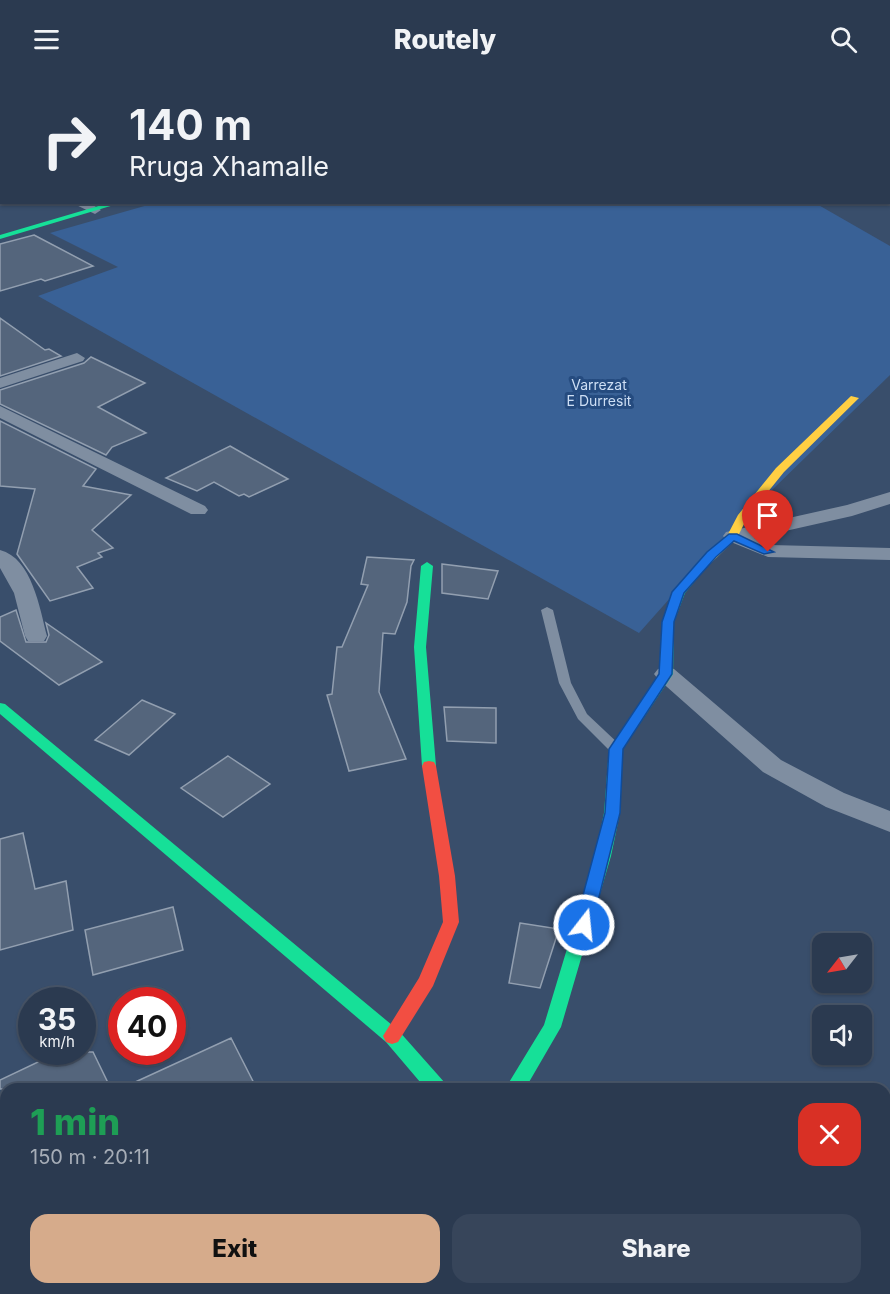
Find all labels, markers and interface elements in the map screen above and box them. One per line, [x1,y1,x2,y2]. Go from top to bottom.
icon: menu [30,23,63,56]
text: Routely [394,23,496,56]
icon: search [827,23,860,56]
text: 140 m [129,99,252,150]
icon: right [30,102,108,180]
text: Rruga Xhamalle [129,150,329,183]
park label: Varrezat E Durresit [567,376,632,409]
pin [742,490,793,552]
icon: arrive [751,499,784,532]
position arrow [552,893,616,957]
north arrow [812,933,872,993]
map controls [812,933,872,1065]
speed limit sign: 40 [108,987,186,1065]
text: 35 [38,1001,76,1037]
button: sound [812,1005,872,1065]
text: km/h [39,1032,75,1051]
text: 1 min [30,1100,120,1144]
button: close [798,1103,861,1166]
text: 150 m · 20:11 [30,1145,150,1169]
button: Exit [30,1214,440,1283]
button: Share [452,1214,861,1283]

